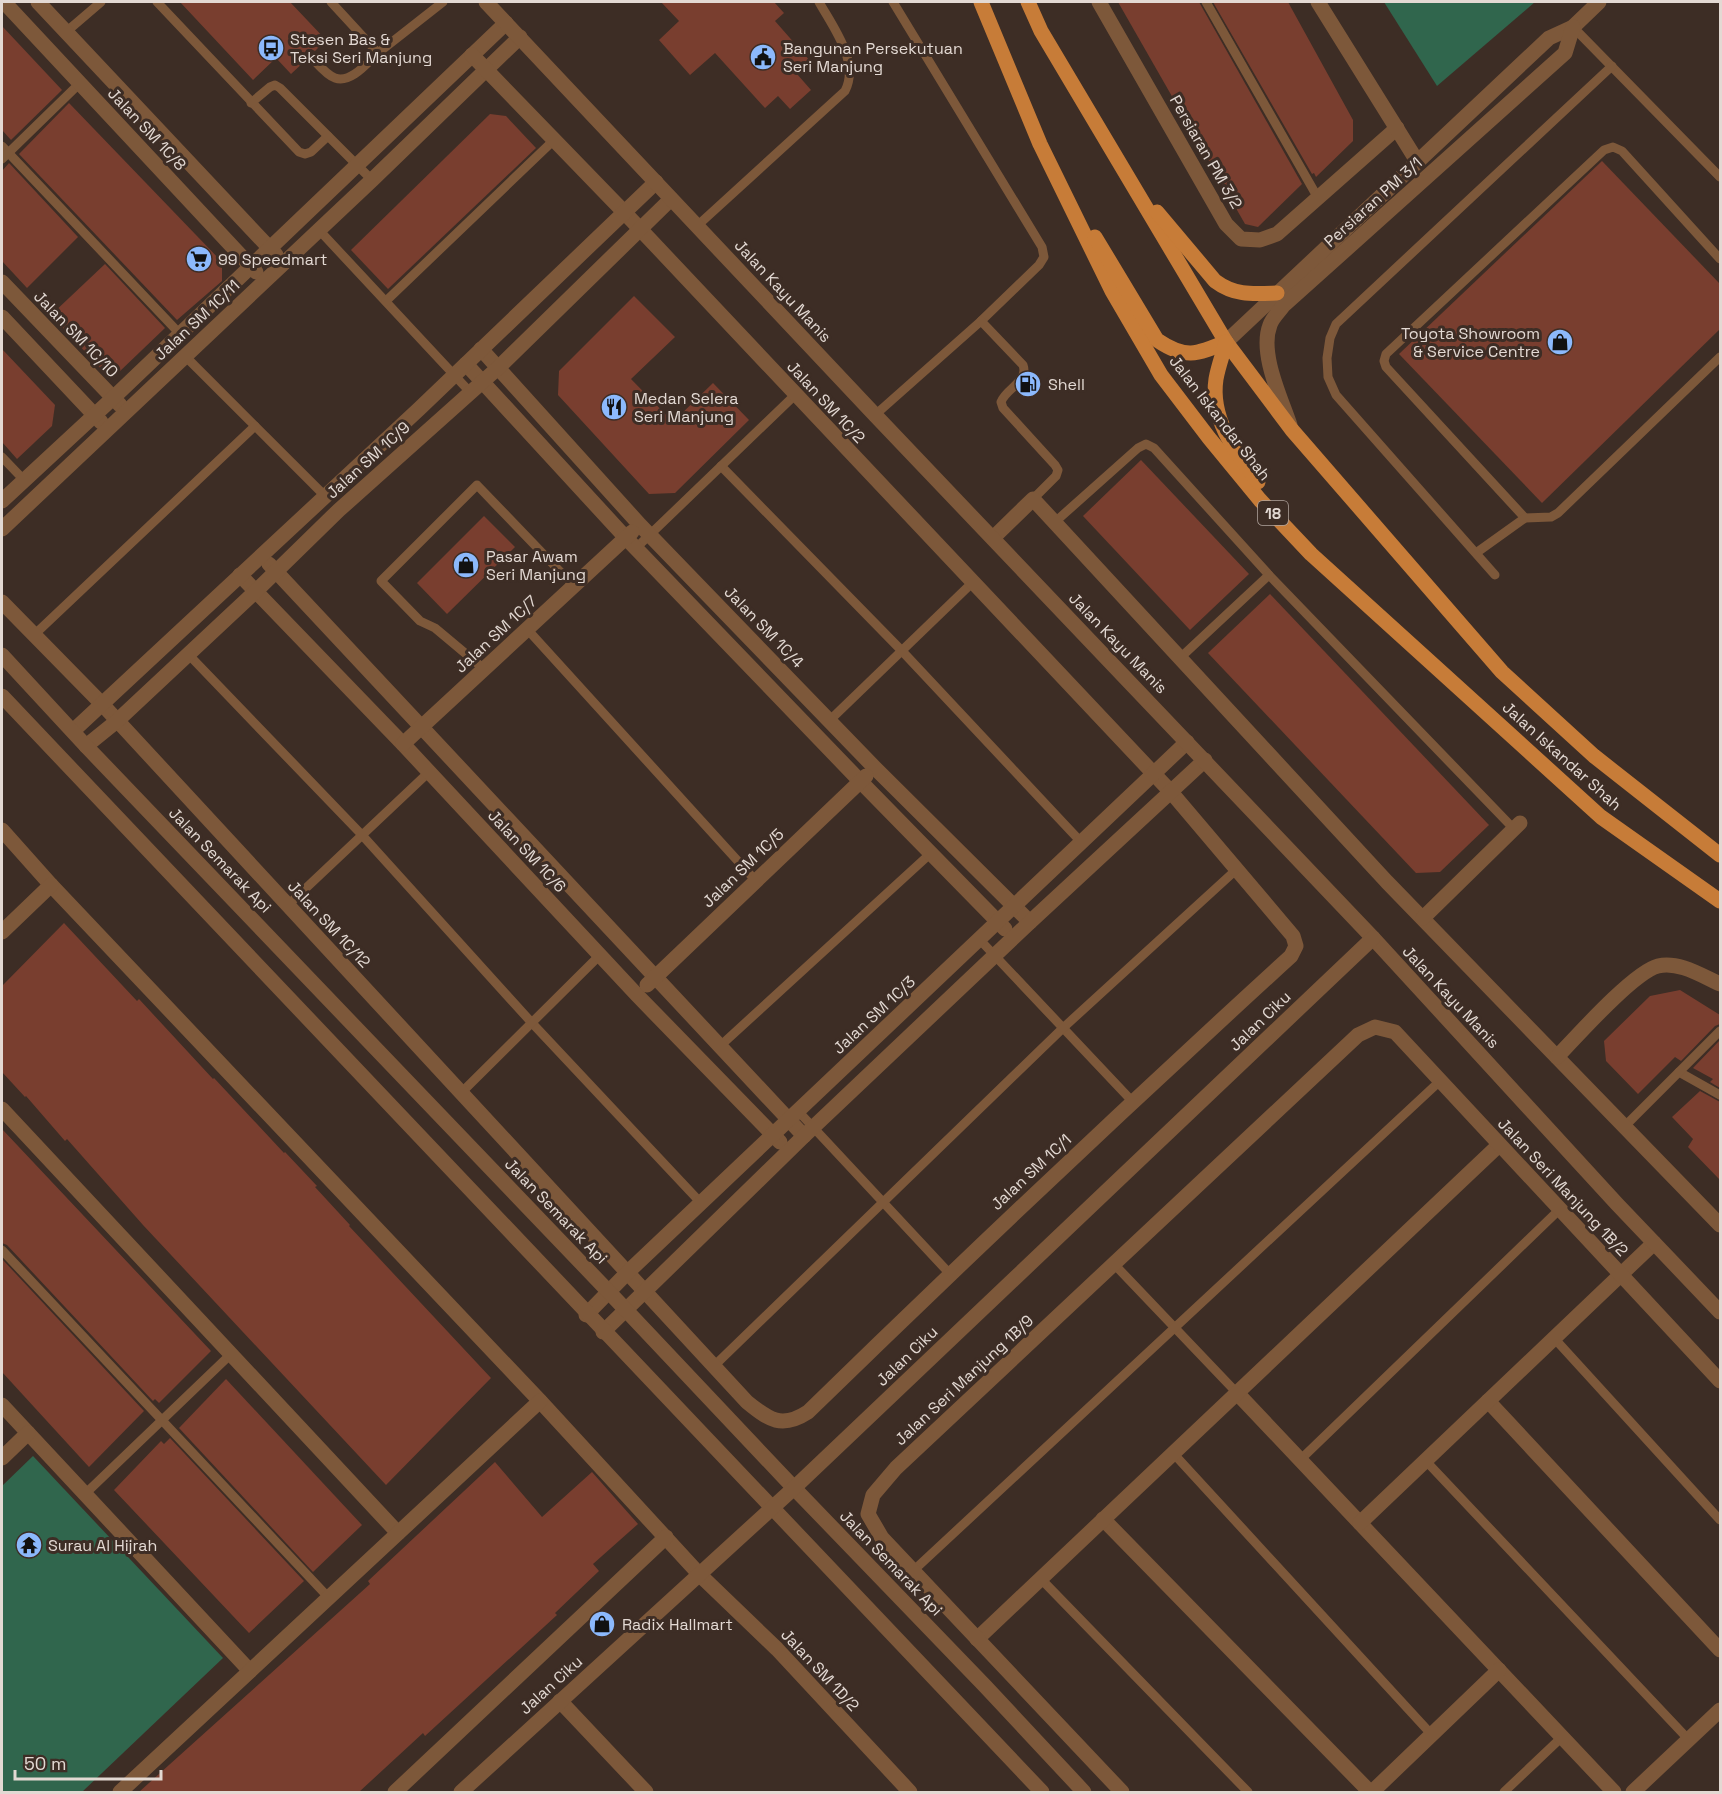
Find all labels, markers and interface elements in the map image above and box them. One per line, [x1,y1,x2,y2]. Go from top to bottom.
place label: Stesen Bas & Teksi Seri Manjung [290,29,432,68]
bus stop icon: Stesen Bas & Teksi Seri Manjung [256,33,286,63]
place label: Bangunan Persekutuan Seri Manjung [783,38,963,77]
public building icon: Bangunan Persekutuan Seri Manjung [748,42,778,72]
street label: Jalan SM 1C/8 [103,83,191,175]
street label: Persiaran PM 3/2 [1165,91,1247,213]
street label: Persiaran PM 3/1 [1320,152,1426,252]
street label: Jalan Kayu Manis [730,235,836,347]
supermarket icon: 99 Speedmart [184,244,214,274]
place label: 99 Speedmart [218,249,327,270]
street label: Jalan SM 1C/11 [150,275,244,365]
street label: Jalan SM 1C/10 [29,286,123,382]
place label: Toyota Showroom & Service Centre [1401,323,1540,362]
shop icon: Toyota Showroom & Service Centre [1545,327,1575,357]
street label: Jalan Iskandar Shah [1165,351,1275,485]
street label: Jalan SM 1C/2 [782,356,870,448]
fuel station icon: Shell [1013,369,1043,399]
place label: Shell [1048,374,1085,395]
place label: Medan Selera Seri Manjung [634,388,738,427]
restaurant icon: Medan Selera Seri Manjung [599,392,629,422]
street label: Jalan SM 1C/9 [322,417,414,503]
road number: 18 [1258,501,1288,525]
place label: Pasar Awam Seri Manjung [486,546,586,585]
shop icon: Pasar Awam Seri Manjung [451,550,481,580]
street label: Jalan SM 1C/4 [720,582,808,672]
street label: Jalan Kayu Manis [1064,588,1172,698]
street label: Jalan SM 1C/7 [450,591,542,677]
street label: Jalan Iskandar Shah [1498,697,1626,815]
street label: Jalan Semarak Api [164,803,276,917]
street label: Jalan SM 1C/6 [483,805,571,897]
street label: Jalan SM 1C/5 [698,824,788,912]
street label: Jalan SM 1C/12 [283,876,375,972]
street label: Jalan Kayu Manis [1398,941,1504,1053]
street label: Jalan SM 1C/3 [828,971,920,1059]
street label: Jalan Ciku [1225,986,1295,1056]
street label: Jalan Seri Manjung 1B/2 [1493,1113,1633,1261]
street label: Jalan SM 1C/1 [986,1129,1076,1215]
street label: Jalan Semarak Api [500,1154,612,1268]
street label: Jalan Seri Manjung 1B/9 [890,1310,1038,1450]
street label: Jalan Ciku [872,1321,942,1391]
street label: Jalan Semarak Api [835,1506,947,1620]
temple icon: Surau Al Hijrah [14,1530,44,1560]
place label: Surau Al Hijrah [48,1535,157,1556]
shop icon: Radix Hallmart [587,1609,617,1639]
place label: Radix Hallmart [622,1614,733,1635]
street label: Jalan SM 1D/2 [776,1624,864,1716]
street label: Jalan Ciku [515,1651,587,1719]
scale bar [15,1743,160,1781]
text: 50 m [24,1752,66,1775]

